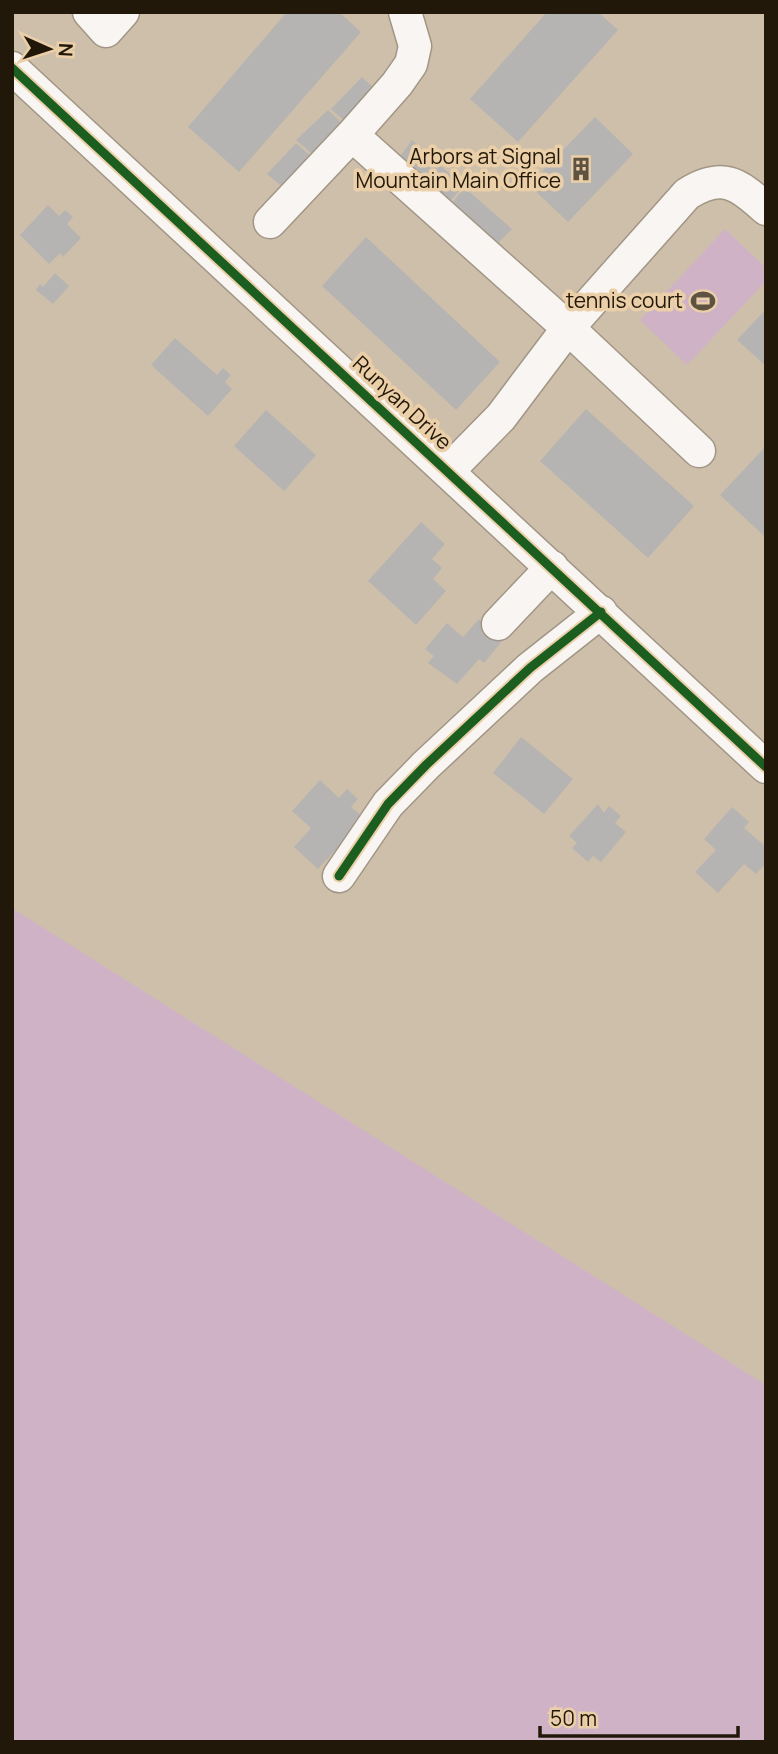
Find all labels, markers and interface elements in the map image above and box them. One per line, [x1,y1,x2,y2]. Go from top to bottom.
north arrow [14,14,84,84]
text: N [53,42,79,57]
place label: Arbors at Signal Mountain Main Office [356,142,561,194]
building icon: Arbors at Signal Mountain Main Office [567,155,595,183]
place label: tennis court [566,286,683,314]
sports icon: tennis court [689,287,717,315]
street label: Runyan Drive [347,349,458,455]
scale bar [540,1694,738,1738]
text: 50 m [550,1704,597,1732]

